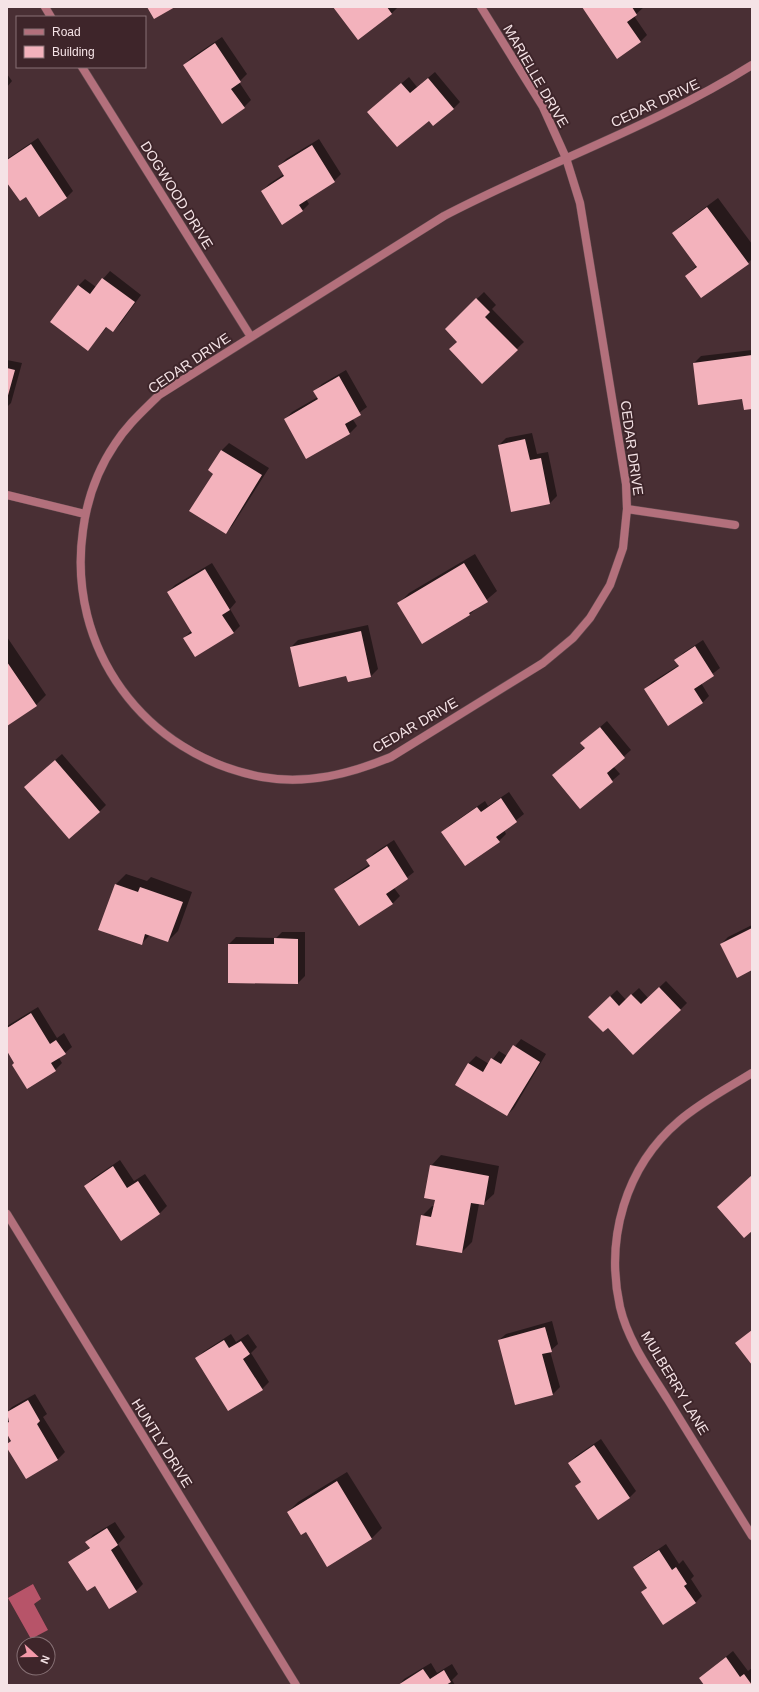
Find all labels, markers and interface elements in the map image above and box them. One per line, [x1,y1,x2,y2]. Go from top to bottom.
legend [16,16,146,68]
street label: MARIELLE DRIVE [500,22,572,130]
text: Road [52,25,81,39]
text: Building [52,45,95,59]
street label: CEDAR DRIVE [608,76,702,130]
street label: DOGWOOD DRIVE [137,138,217,252]
street label: CEDAR DRIVE [145,330,233,396]
street label: CEDAR DRIVE [617,400,647,496]
street label: CEDAR DRIVE [370,694,460,756]
street label: MULBERRY LANE [638,1328,712,1438]
street label: HUNTLY DRIVE [128,1396,196,1490]
north arrow [16,1636,56,1676]
text: N [38,1654,52,1665]

